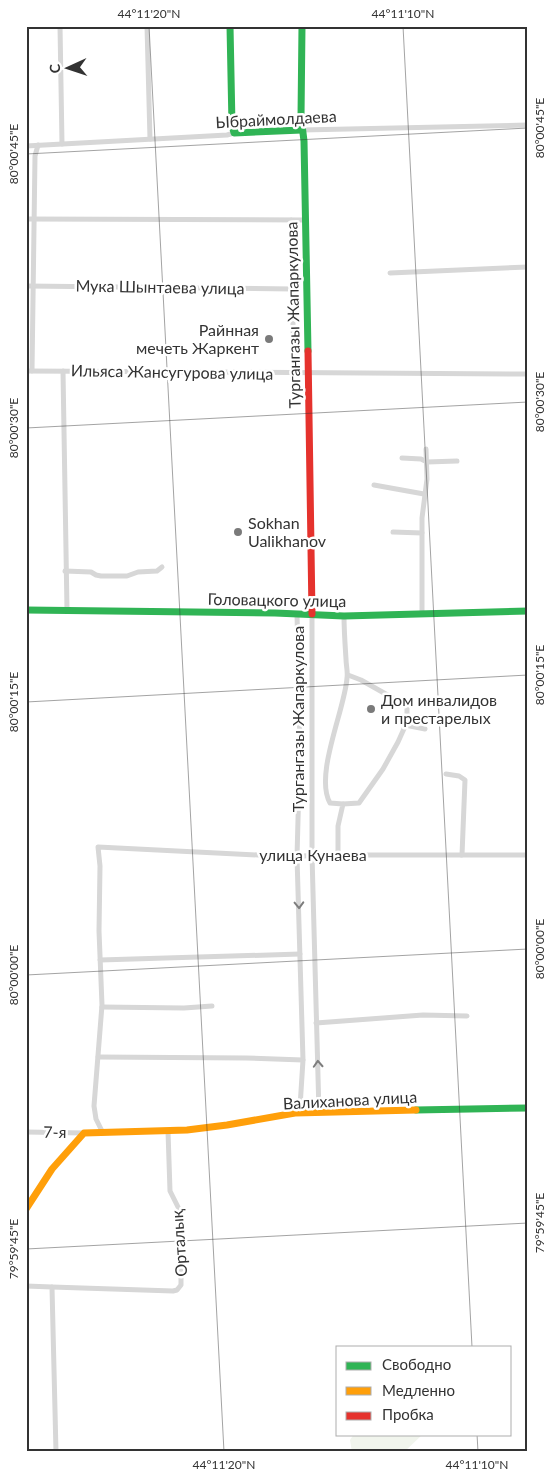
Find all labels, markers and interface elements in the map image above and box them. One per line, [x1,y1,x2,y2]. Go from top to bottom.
text: 44°11'20"N [118,6,180,21]
text: 44°11'10"N [372,6,434,21]
north arrow [42,42,92,92]
text: С [46,63,63,74]
text: 80°00'45"E [532,98,547,158]
street label: Ыбраймолдаева [215,106,337,131]
text: 80°00'45"E [6,124,21,184]
street label: Тургангазы Жапаркулова [281,222,304,408]
street label: Мука Шынтаева улица [75,276,245,297]
place label: Райнная мечеть Жаркент [136,320,259,357]
marker: Райнная мечеть Жаркент [263,333,275,345]
street label: Ильяса Жансугурова улица [71,360,273,383]
text: 80°00'30"E [532,372,547,432]
text: 80°00'30"E [6,398,21,458]
place label: Sokhan Ualikhanov [248,513,327,550]
marker: Sokhan Ualikhanov [232,526,244,538]
street label: Головацкого улица [207,589,347,610]
street label: Тургангазы Жапаркулова [288,626,307,812]
text: 80°00'15"E [532,645,547,705]
text: 80°00'15"E [6,672,21,732]
place label: Дом инвалидов и престарелых [381,690,497,727]
marker: Дом инвалидов и престарелых [365,703,377,715]
street label: улица Кунаева [259,845,367,864]
one-way arrow [293,901,304,909]
text: 80°00'00"E [532,919,547,979]
text: 80°00'00"E [6,945,21,1005]
one-way arrow [312,1060,323,1068]
street label: Валиханова улица [282,1086,418,1113]
street label: 7-я [43,1122,67,1141]
text: 79°59'45"E [532,1193,547,1253]
street label: Орталық [167,1209,190,1277]
text: 79°59'45"E [6,1219,21,1279]
legend [336,1346,512,1436]
text: Свободно [382,1355,451,1373]
text: Медленно [382,1381,455,1399]
text: Пробка [382,1405,434,1423]
text: 44°11'20"N [193,1457,255,1472]
text: 44°11'10"N [446,1457,508,1472]

